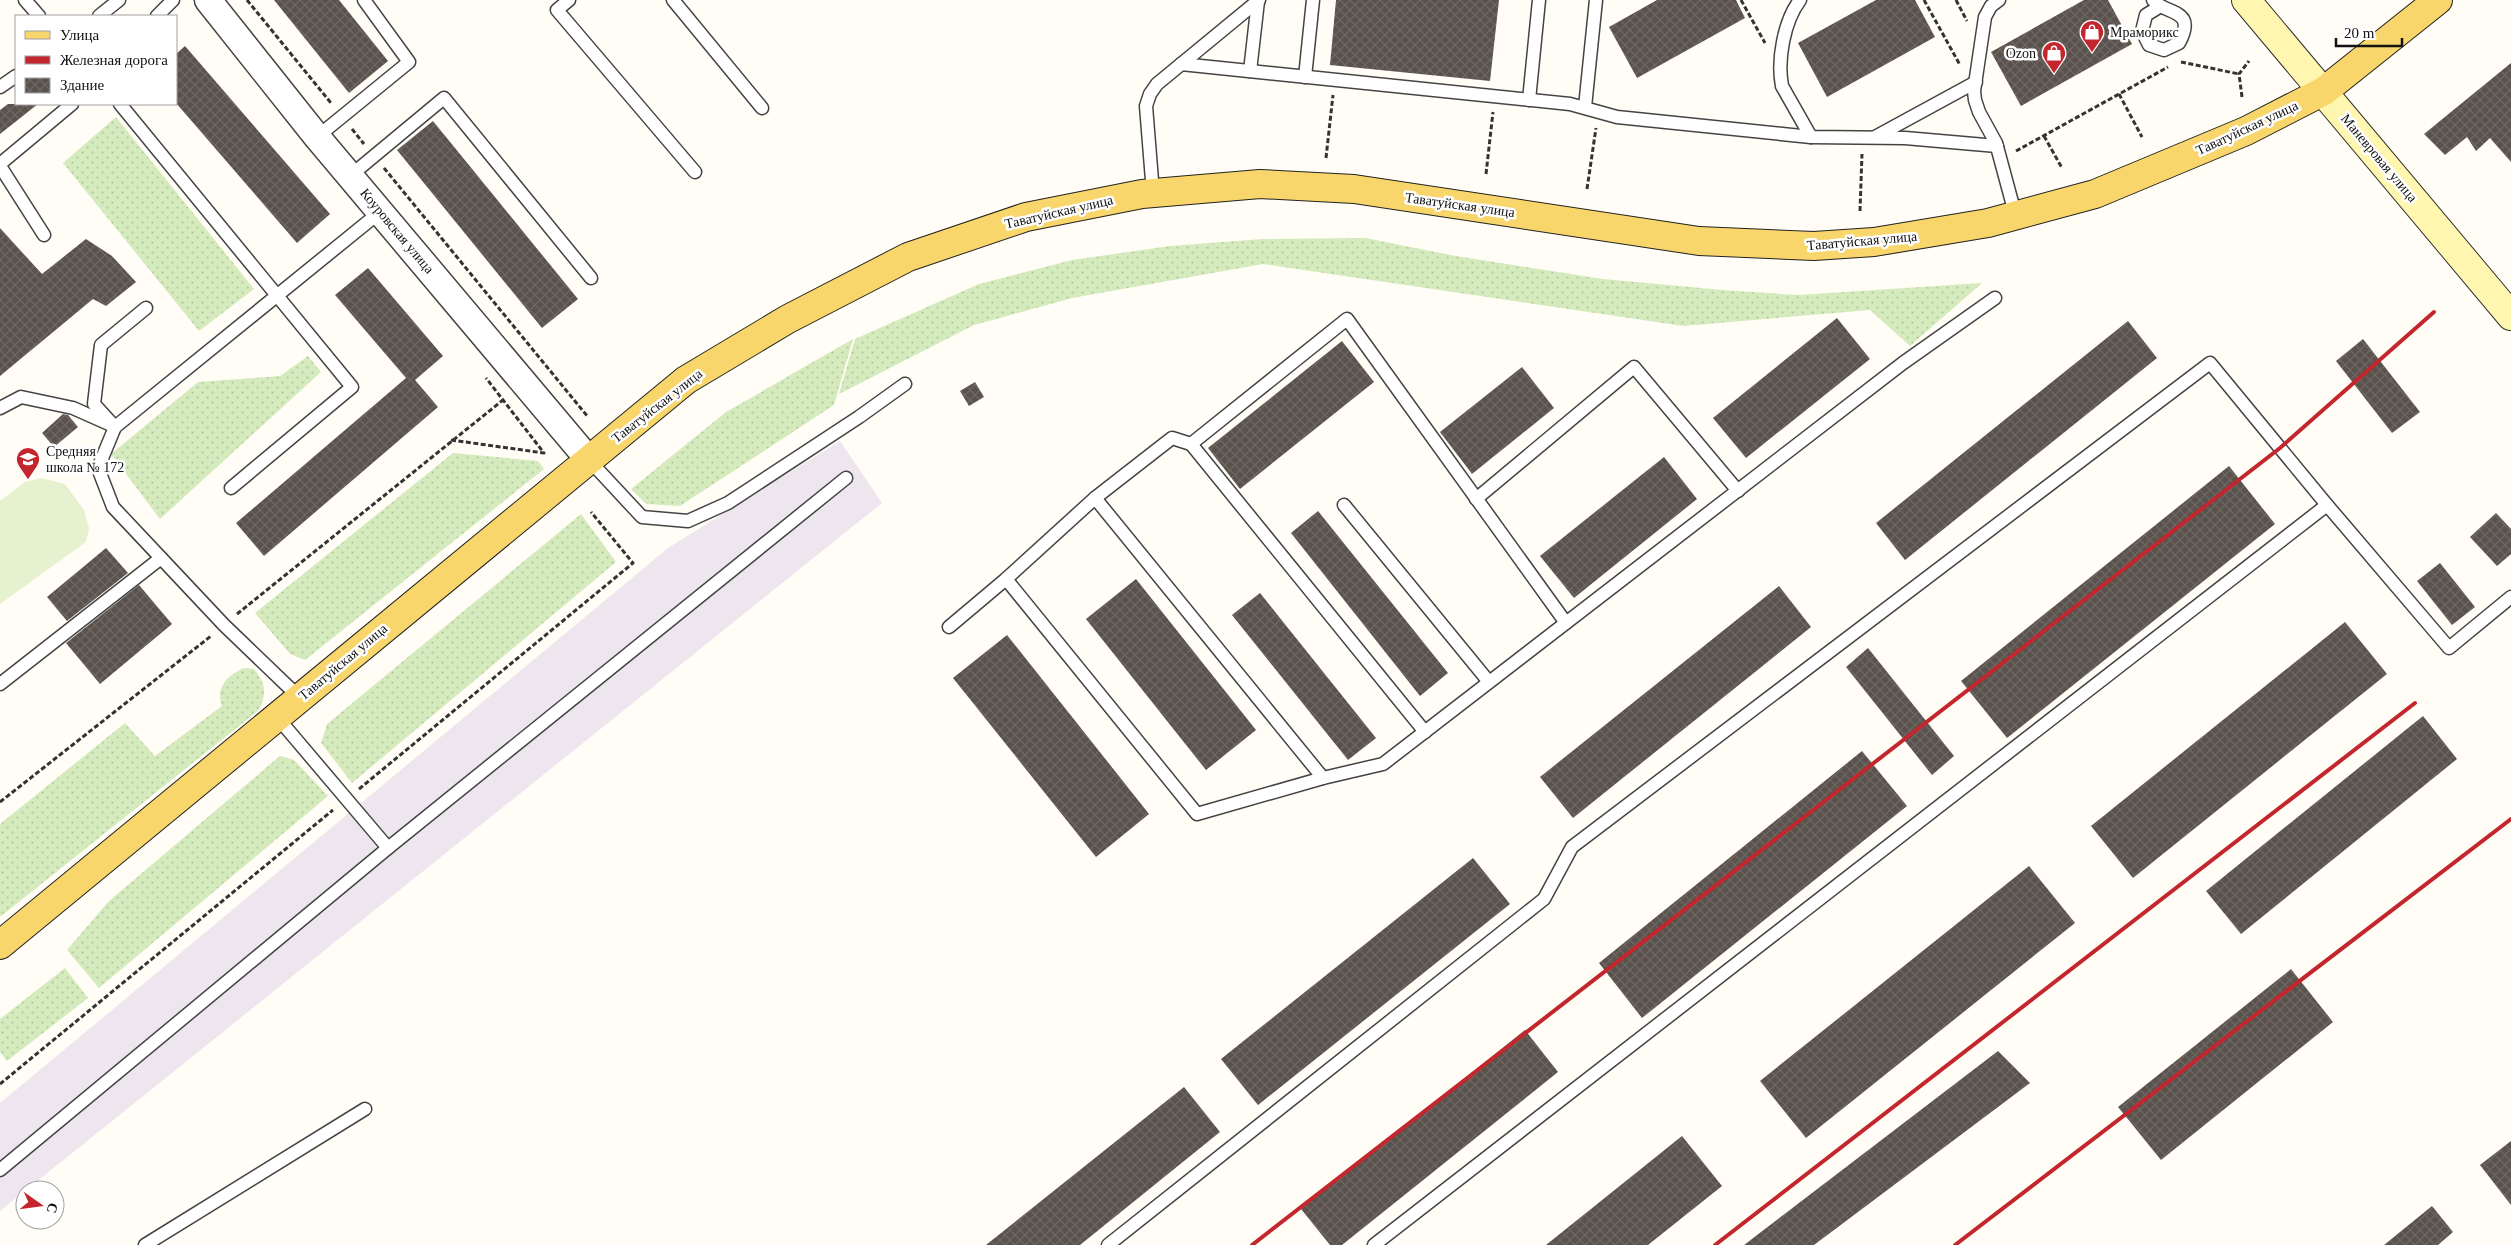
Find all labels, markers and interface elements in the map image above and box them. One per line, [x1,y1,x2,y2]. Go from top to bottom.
legend [15,15,178,105]
scale bar [2336,15,2402,47]
shop icon: Мраморикс [2079,19,2105,53]
place label: Мраморикс [2110,25,2179,40]
text: 20 m [2344,25,2375,41]
text: Улица [60,27,99,43]
shop icon: Ozon [2041,40,2067,74]
place label: Ozon [2006,46,2036,61]
text: Железная дорога [60,52,168,68]
text: Здание [60,77,104,93]
street label: Таватуйская улица [2194,97,2301,158]
street label: Маневровая улица [2338,111,2421,206]
street label: Коуровская улица [357,186,437,277]
street label: Таватуйская улица [1404,190,1517,220]
street label: Таватуйская улица [1003,192,1115,232]
street label: Таватуйская улица [1806,229,1919,253]
street label: Таватуйская улица [609,366,706,446]
place label: Средняя школа № 172 [46,444,124,475]
school or university icon: Средняя школа № 172 [15,446,41,480]
street label: Таватуйская улица [296,620,391,703]
north arrow [15,1180,65,1230]
text: С [44,1201,61,1215]

